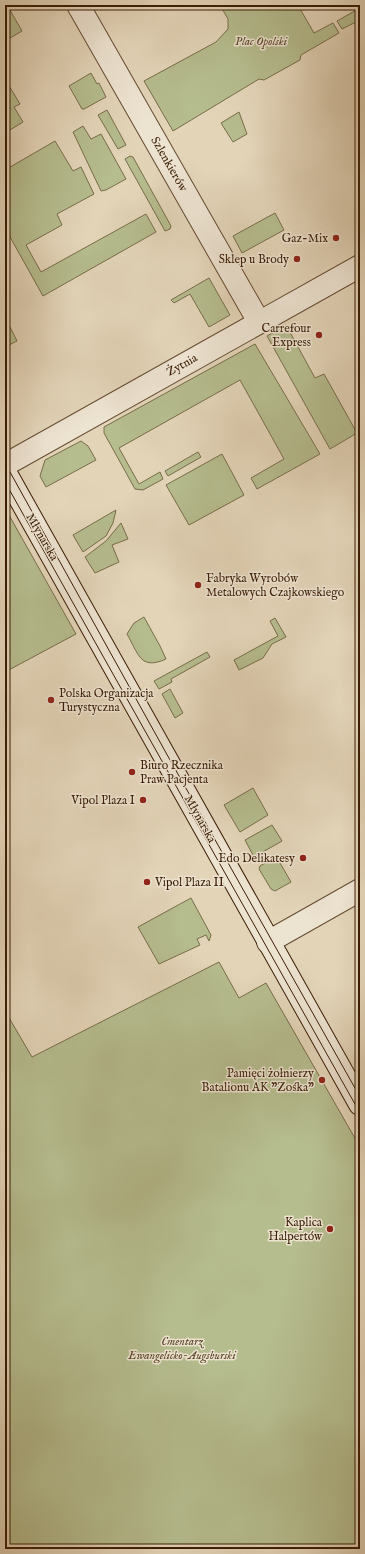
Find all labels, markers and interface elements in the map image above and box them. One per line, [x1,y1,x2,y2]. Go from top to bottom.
park label: Plac Opolski [235,34,288,49]
street label: Szlenkierów [147,134,191,195]
place label: Gaz-Mix [282,231,328,246]
marker: Gaz-Mix [331,233,341,243]
place label: Sklep u Brody [219,252,289,268]
marker: Sklep u Brody [292,254,302,264]
place label: Carrefour Express [262,321,312,351]
marker: Carrefour Express [314,330,324,340]
street label: Żytnia [163,349,201,380]
street label: Młynarska [22,511,62,564]
place label: Fabryka Wyrobów Metalowych Czajkowskiego [206,571,345,600]
marker: Fabryka Wyrobów Metalowych Czajkowskiego [193,580,203,590]
place label: Polska Organizacja Turystyczna [59,686,154,715]
marker: Polska Organizacja Turystyczna [46,695,56,705]
place label: Biuro Rzecznika Praw Pacjenta [140,758,224,787]
marker: Biuro Rzecznika Praw Pacjenta [127,767,137,777]
street label: Młynarska [181,792,220,846]
place label: Vipol Plaza I [70,793,135,809]
marker: Vipol Plaza I [138,795,148,805]
place label: Edo Delikatesy [218,851,295,866]
marker: Edo Delikatesy [298,853,308,863]
place label: Vipol Plaza II [154,875,224,891]
marker: Vipol Plaza II [142,877,152,887]
place label: Pamięci żołnierzy Batalionu AK "Zośka" [202,1066,314,1095]
marker: Pamięci żołnierzy Batalionu AK "Zośka" [317,1075,327,1085]
place label: Kaplica Halpertów [268,1215,323,1245]
marker: Kaplica Halpertów [325,1224,335,1234]
park label: Cmentarz Ewangelicko-Augsburski [127,1334,237,1364]

